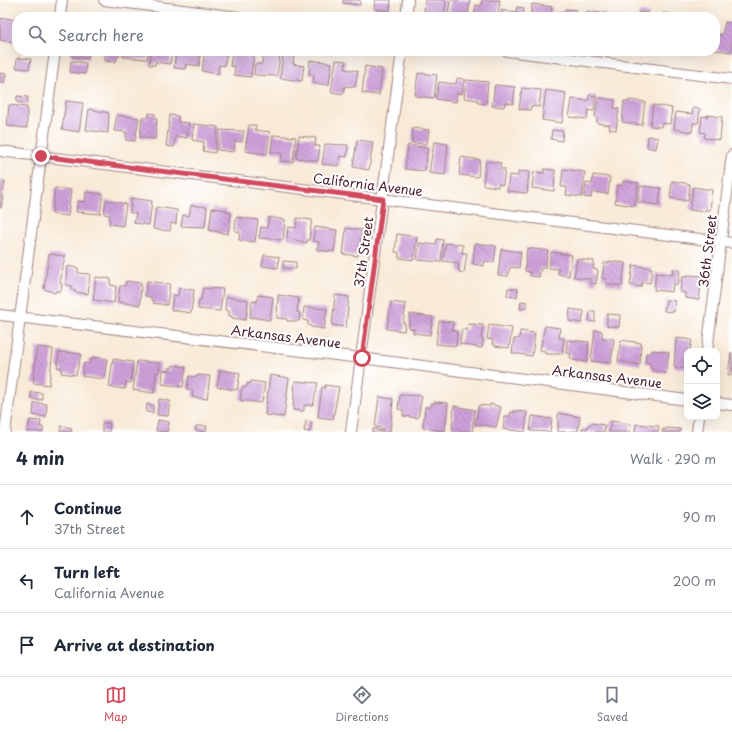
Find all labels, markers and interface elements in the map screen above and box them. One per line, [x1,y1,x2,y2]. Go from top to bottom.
search box [12,12,720,56]
icon: search [26,23,48,45]
text: Search here [58,23,144,46]
route end [32,147,50,165]
street label: California Avenue [312,168,424,200]
street label: 36th Street [693,214,721,288]
street label: 37th Street [349,215,377,289]
street label: Arkansas Avenue [230,320,342,352]
map controls [684,348,720,420]
button: locate [684,348,720,384]
route start [353,349,371,367]
street label: Arkansas Avenue [551,360,663,392]
button: layers [684,384,720,420]
text: 4 min [16,445,64,471]
text: Walk · 290 m [630,449,716,468]
text: Continue [54,496,122,519]
icon: ahead [16,506,38,528]
text: 90 m [683,507,716,526]
text: 37th Street [54,519,125,538]
text: Turn left [54,560,120,583]
icon: left [16,570,38,592]
text: 200 m [673,571,716,590]
text: California Avenue [54,583,164,602]
text: Arrive at destination [54,633,215,656]
icon: arrive [16,634,38,656]
tab: Map [104,684,127,725]
tab: Directions [335,684,389,725]
tab: Saved [597,684,628,725]

